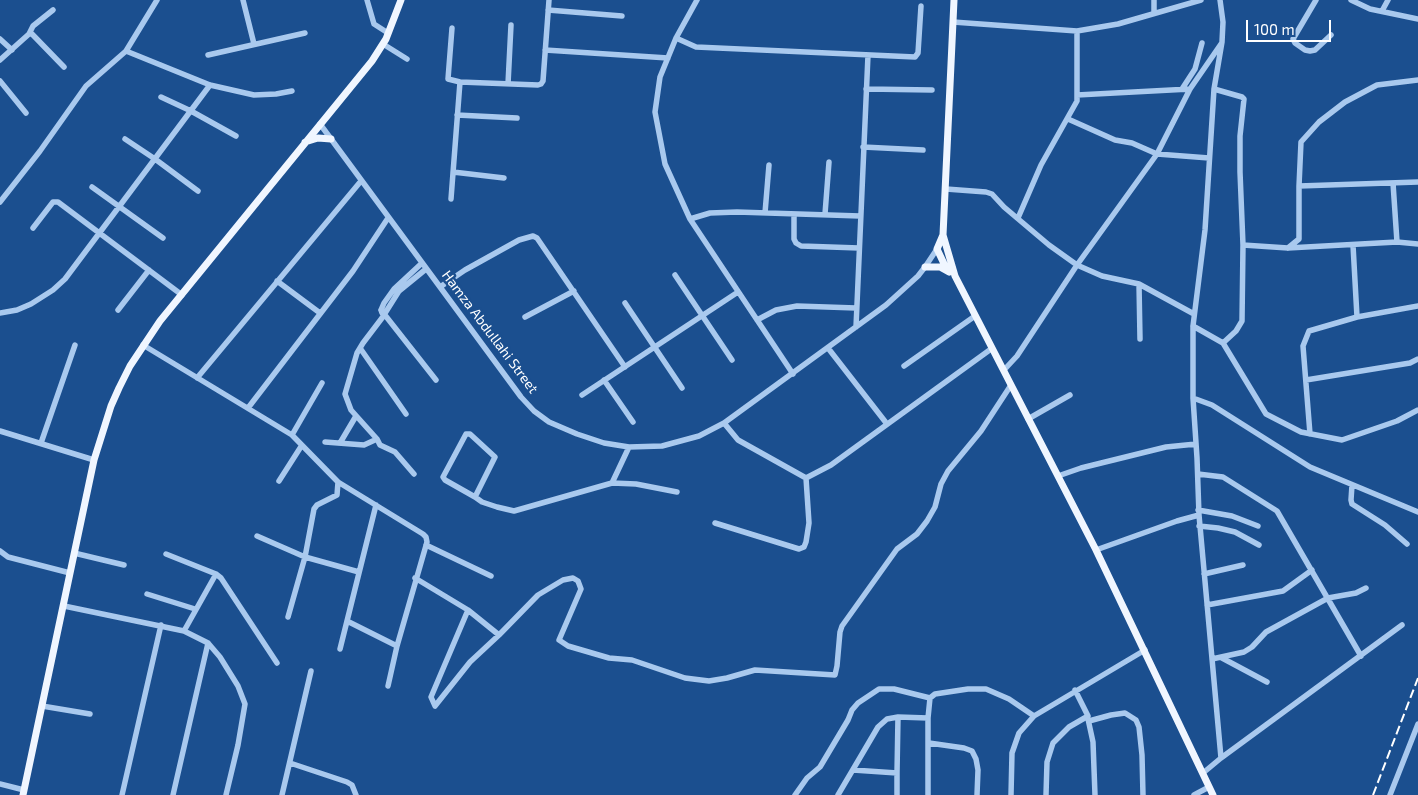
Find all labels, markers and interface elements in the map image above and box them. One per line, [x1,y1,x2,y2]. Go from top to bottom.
scale bar [1248,10,1333,42]
text: 100 m [1254,20,1295,38]
street label: Hamza Abdullahi Street [438,267,542,397]

